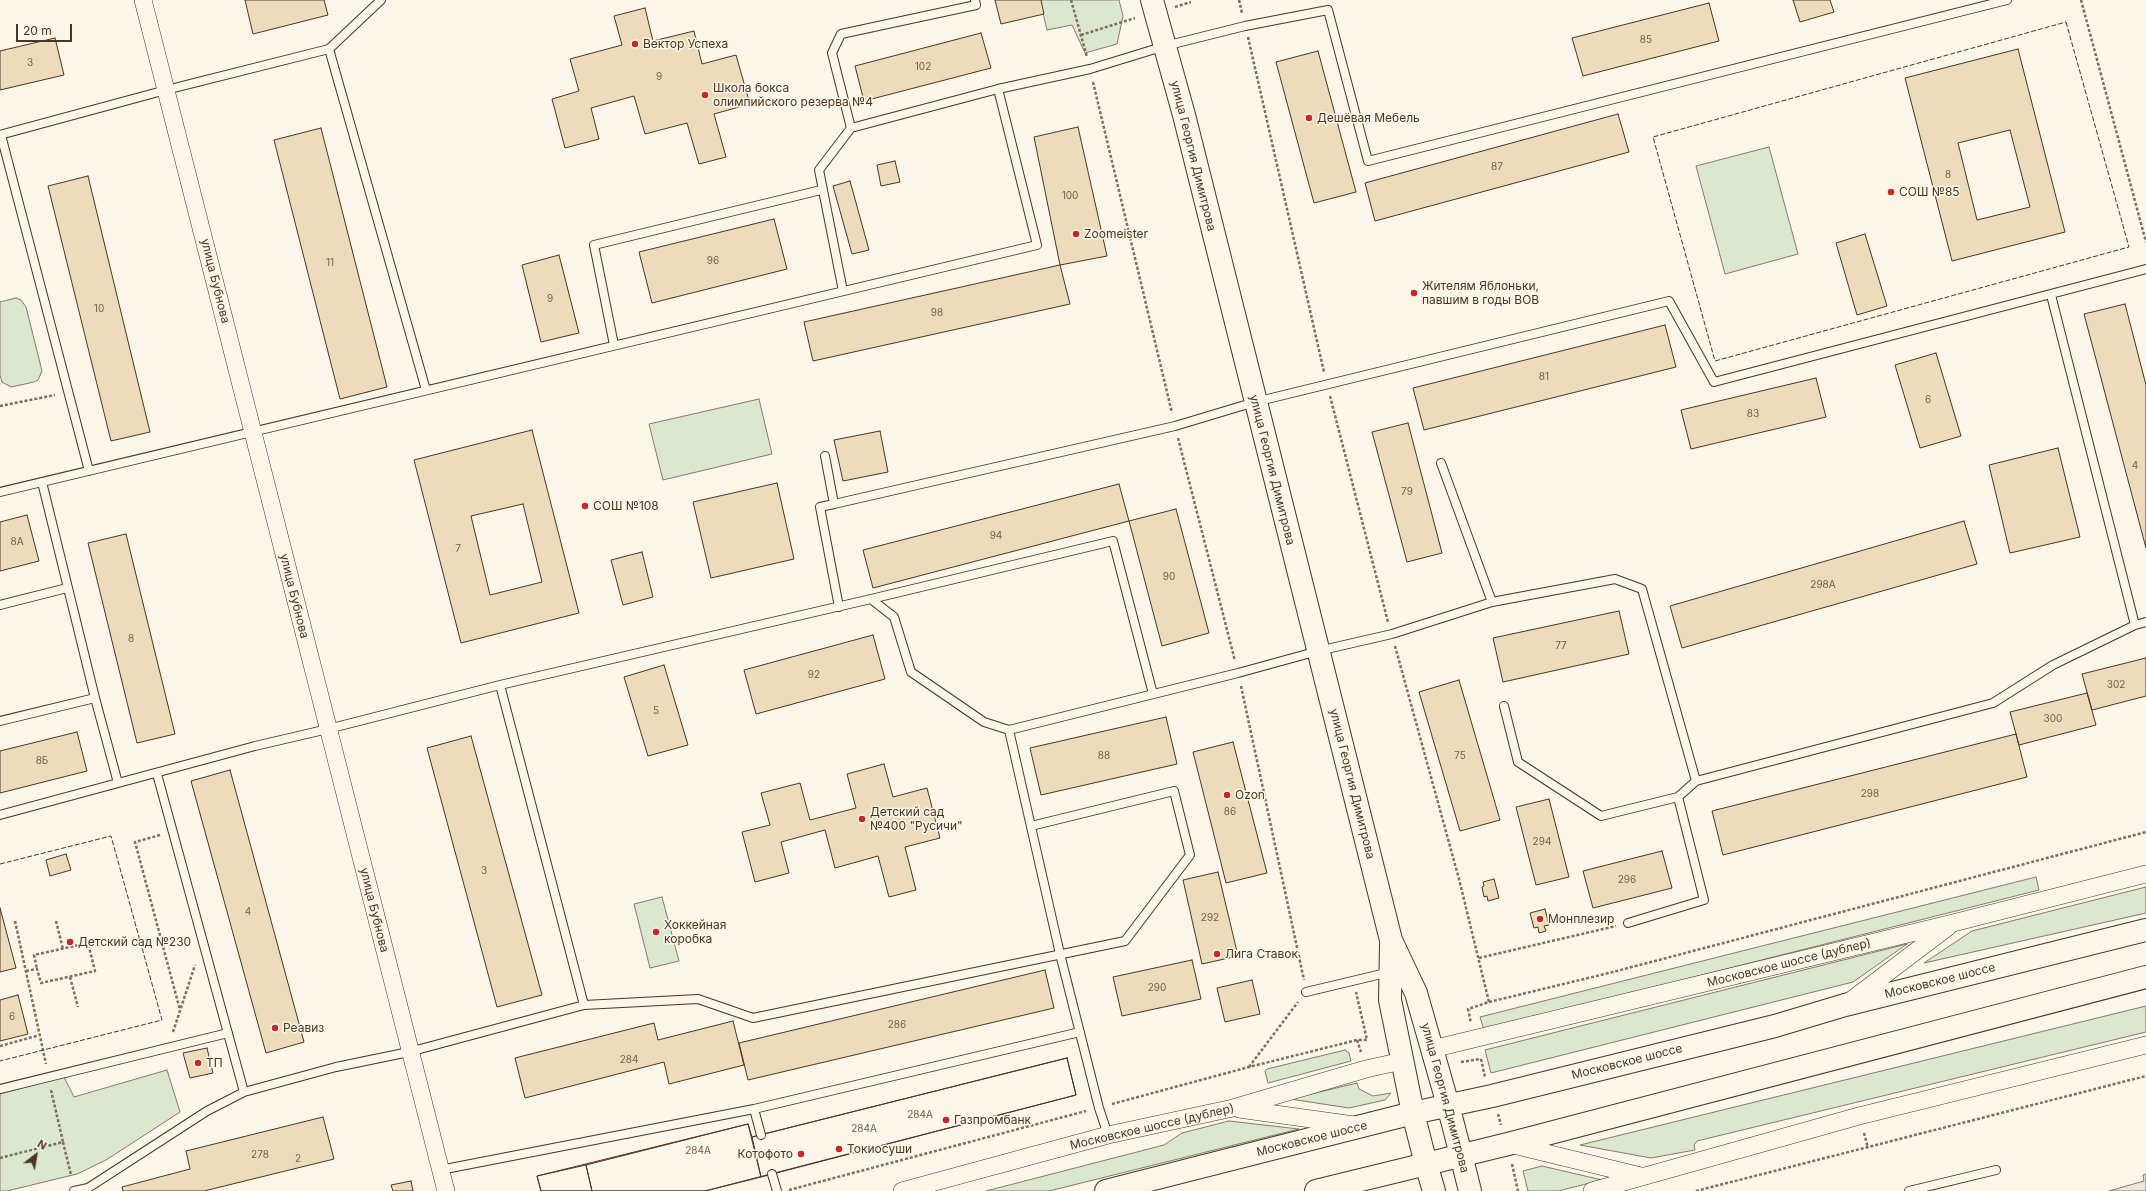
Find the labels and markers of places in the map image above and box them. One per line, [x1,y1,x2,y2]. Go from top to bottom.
place label: Вектор Успеха [643,37,728,51]
marker: Вектор Успеха [630,39,640,49]
place label: Школа бокса олимпийского резерва №4 [713,81,873,109]
marker: Школа бокса олимпийского резерва №4 [700,90,710,100]
place label: Дешёвая Мебель [1317,111,1420,125]
marker: Дешёвая Мебель [1304,113,1314,123]
place label: СОШ №85 [1899,185,1960,199]
marker: СОШ №85 [1886,187,1896,197]
place label: Zoomeister [1084,227,1148,241]
marker: Zoomeister [1071,229,1081,239]
place label: Жителям Яблоньки, павшим в годы ВОВ [1422,279,1539,307]
marker: Жителям Яблоньки, павшим в годы ВОВ [1409,288,1419,298]
place label: СОШ №108 [593,499,659,513]
marker: СОШ №108 [580,501,590,511]
place label: Ozon [1235,788,1265,802]
marker: Ozon [1222,790,1232,800]
place label: Детский сад №400 "Русичи" [870,805,963,833]
marker: Детский сад №400 "Русичи" [857,814,867,824]
place label: Монплезир [1548,912,1614,926]
marker: Монплезир [1535,914,1545,924]
place label: Хоккейная коробка [664,918,726,946]
marker: Хоккейная коробка [651,927,661,937]
place label: Детский сад №230 [78,935,191,949]
marker: Детский сад №230 [65,937,75,947]
place label: Лига Ставок [1225,947,1298,961]
marker: Лига Ставок [1212,949,1222,959]
place label: Реавиз [283,1021,324,1035]
marker: Реавиз [270,1023,280,1033]
place label: ТП [206,1056,223,1070]
marker: ТП [193,1058,203,1068]
place label: Газпромбанк [954,1113,1031,1127]
marker: Газпромбанк [941,1115,951,1125]
place label: Токиосуши [847,1142,912,1156]
marker: Токиосуши [834,1144,844,1154]
place label: Котофото [738,1147,793,1161]
marker: Котофото [796,1149,806,1159]

